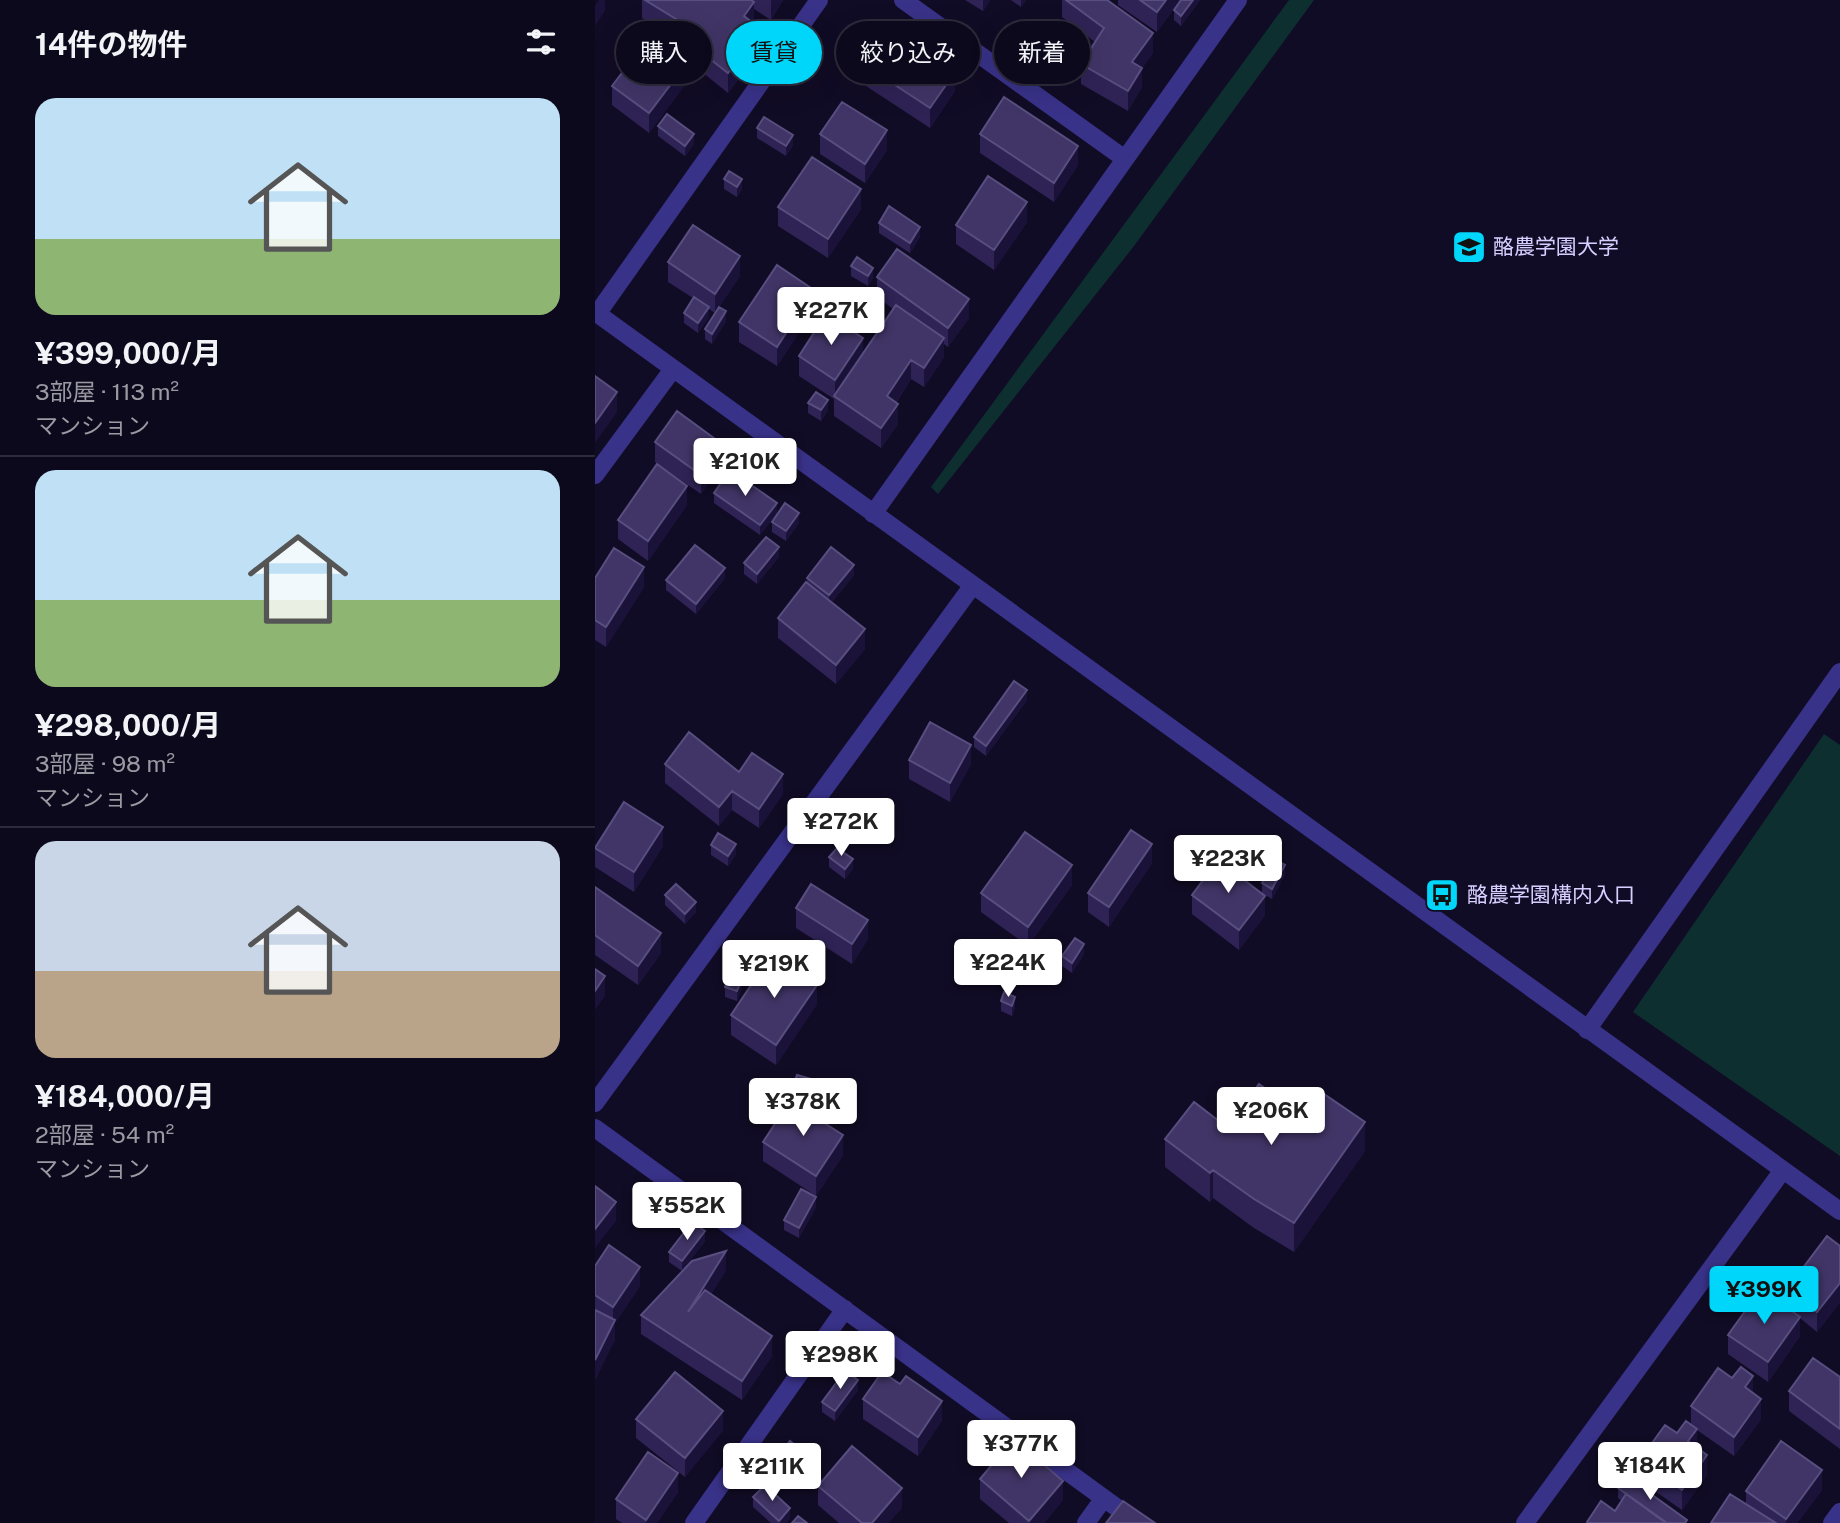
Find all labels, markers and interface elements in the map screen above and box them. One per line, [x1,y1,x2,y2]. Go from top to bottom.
chip: 購入 [616,21,712,84]
chip: 賃貸 [726,21,822,84]
chip: 絞り込み [836,21,980,84]
chip: 新着 [994,21,1090,84]
icon: filters [522,23,560,61]
text: 14件の物件 [35,26,188,62]
icon: home [235,144,361,270]
school or university icon: 酪農学園大学 [1450,228,1488,266]
place label: 酪農学園大学 [1493,234,1619,259]
pin: ¥227K [782,288,880,347]
text: ¥227K [793,296,869,323]
text: ¥399,000/月 [35,335,222,371]
text: 3部屋 · 113 m² [35,378,179,405]
text: マンション [35,412,150,439]
pin: ¥210K [696,438,794,498]
text: ¥210K [710,447,780,474]
icon: home [235,516,361,642]
text: ¥298,000/月 [35,707,221,743]
text: 3部屋 · 98 m² [35,750,175,777]
text: マンション [35,784,150,811]
pin: ¥272K [792,798,890,858]
text: ¥272K [803,807,879,834]
pin: ¥223K [1179,836,1277,895]
text: ¥223K [1190,844,1266,871]
bus stop icon: 酪農学園構内入口 [1423,876,1461,914]
place label: 酪農学園構内入口 [1467,882,1635,907]
icon: home [235,887,361,1013]
pin: ¥219K [725,940,823,1000]
pin: ¥224K [959,940,1057,999]
text: ¥224K [970,948,1046,975]
text: ¥219K [738,949,810,976]
text: ¥184,000/月 [35,1078,215,1114]
pin: ¥378K [754,1078,852,1138]
text: ¥378K [765,1087,841,1114]
pin: ¥206K [1222,1088,1320,1147]
text: ¥206K [1233,1096,1309,1123]
text: 2部屋 · 54 m² [35,1121,174,1148]
text: マンション [35,1155,150,1182]
pin: ¥552K [638,1182,736,1242]
text: ¥552K [648,1191,726,1218]
pin: ¥399K [1715,1266,1813,1326]
text: ¥399K [1725,1275,1803,1302]
pin: ¥298K [791,1332,889,1391]
text: ¥298K [802,1340,878,1367]
pin: ¥377K [972,1420,1070,1480]
text: ¥377K [983,1429,1059,1456]
pin: ¥184K [1601,1442,1699,1502]
pin: ¥211K [723,1444,821,1503]
text: ¥184K [1614,1451,1686,1478]
text: ¥211K [739,1452,805,1479]

